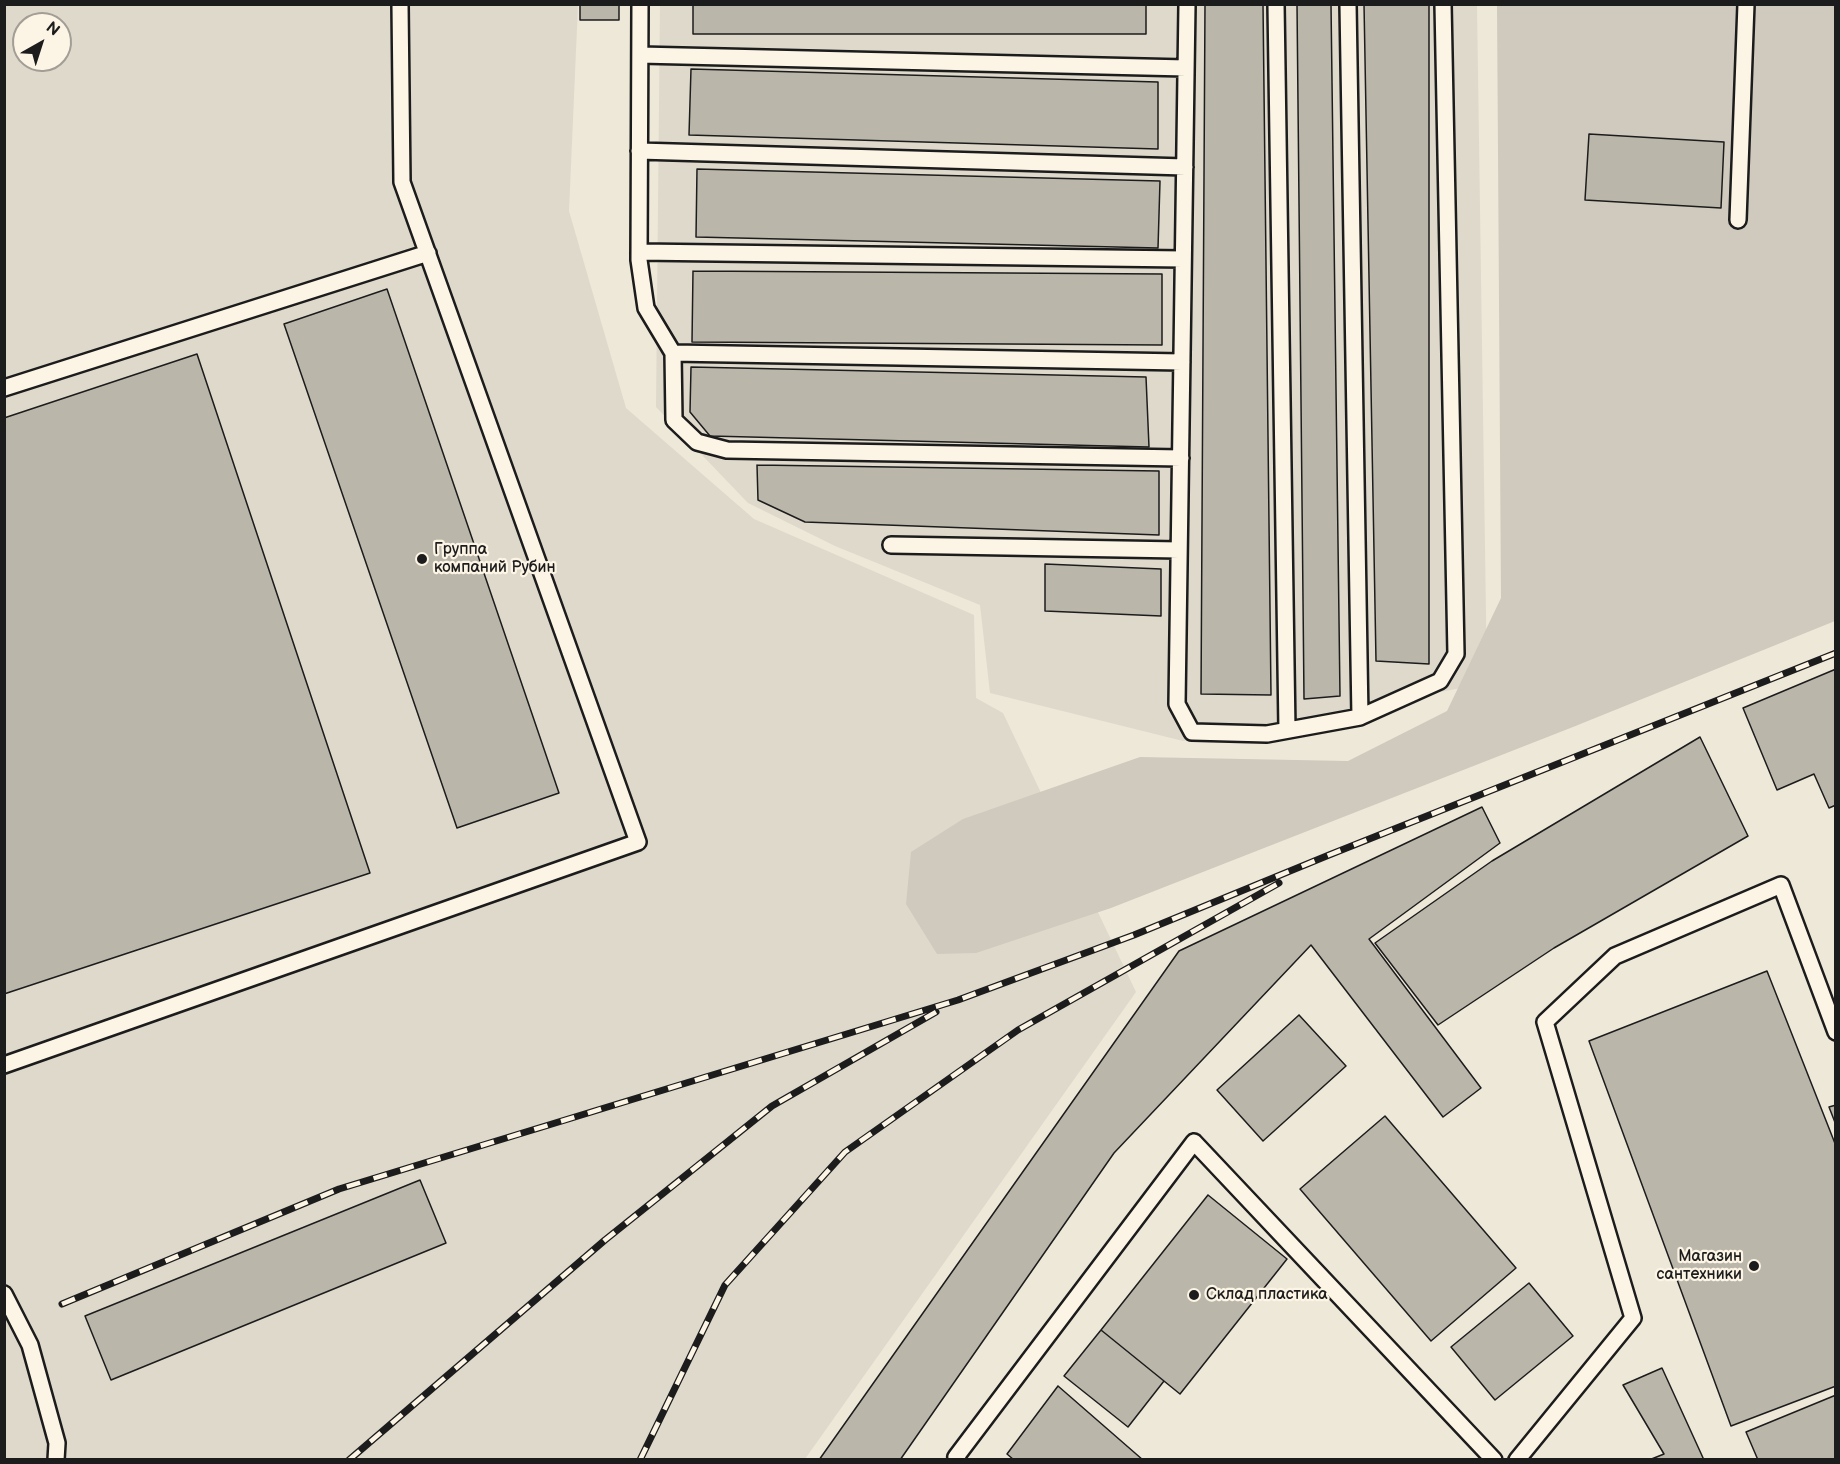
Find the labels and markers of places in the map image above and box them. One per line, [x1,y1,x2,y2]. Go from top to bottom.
place label: Группа компаний Рубин [434,540,556,578]
marker: Группа компаний Рубин [415,552,429,566]
place label: Магазин сантехники [1657,1247,1742,1285]
marker: Магазин сантехники [1747,1259,1761,1273]
place label: Склад пластика [1206,1285,1328,1305]
marker: Склад пластика [1187,1288,1201,1302]

